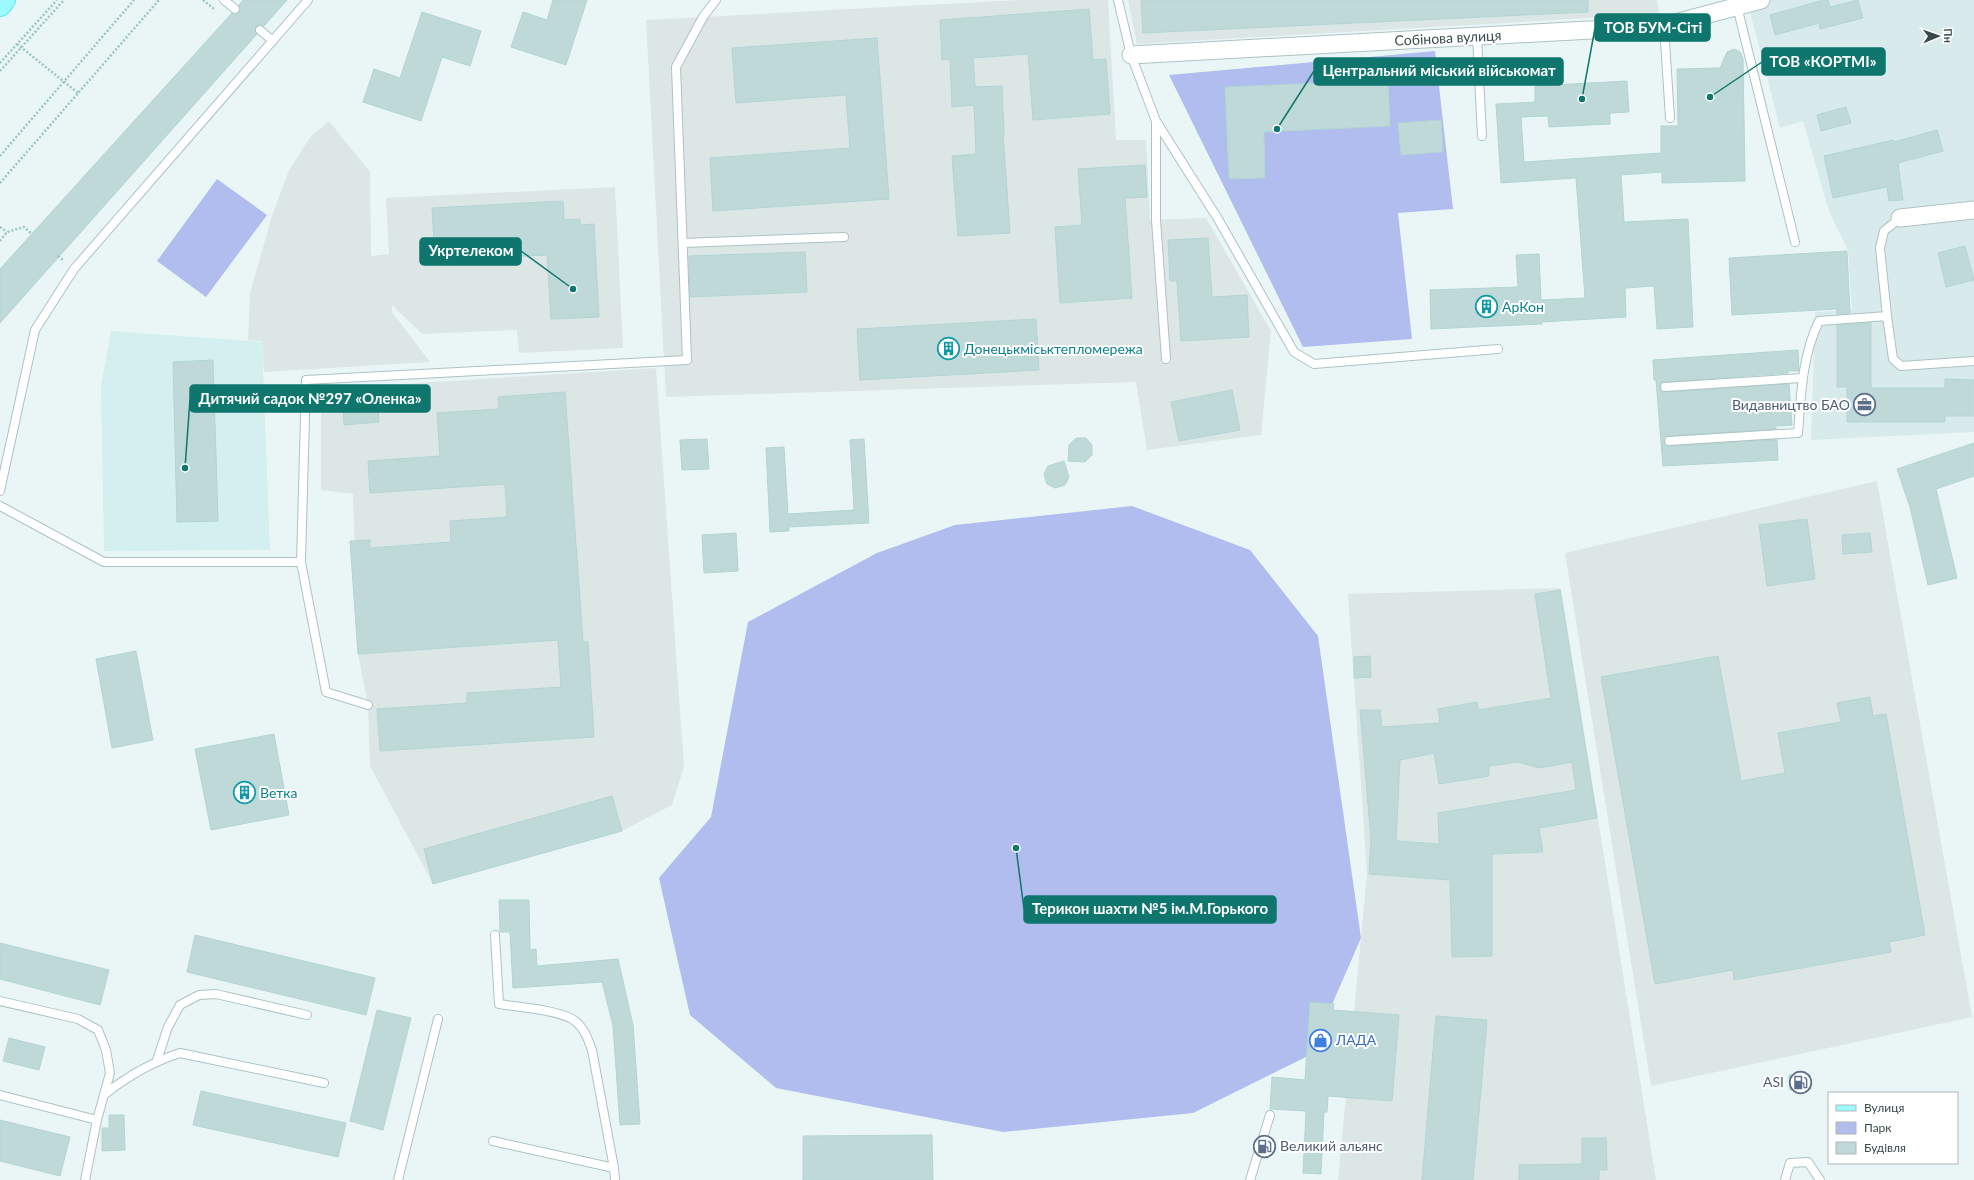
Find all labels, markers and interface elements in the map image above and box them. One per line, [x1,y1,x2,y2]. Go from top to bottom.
callout: ТОВ БУМ-Сіті [1595,14,1710,41]
north arrow [1918,16,1958,56]
text: ТОВ БУМ-Сіті [1604,18,1702,36]
street label: Собінова вулиця [1394,26,1502,49]
text: Пн [1942,28,1955,43]
callout: ТОВ «КОРТМІ» [1762,48,1885,75]
text: ТОВ «КОРТМІ» [1770,52,1877,70]
callout: Центральний міський військомат [1314,58,1563,85]
text: Центральний міський військомат [1322,61,1556,79]
callout: Укртелеком [420,238,521,265]
text: Укртелеком [428,241,513,259]
building icon: АрКон [1473,294,1499,320]
place label: АрКон [1502,298,1544,315]
building icon: Донецькміськтепломережа [935,336,961,362]
place label: Донецькміськтепломережа [964,340,1143,357]
callout: Дитячий садок №297 «Оленка» [190,385,430,412]
text: Дитячий садок №297 «Оленка» [198,389,422,407]
office icon: Видавництво БАО [1852,392,1878,418]
place label: Видавництво БАО [1732,396,1850,413]
building icon: Ветка [231,780,257,806]
place label: Ветка [260,784,298,801]
callout: Терикон шахти №5 ім.М.Горького [1024,896,1276,923]
text: Терикон шахти №5 ім.М.Горького [1032,899,1268,917]
shop icon: ЛАДА [1307,1027,1333,1053]
place label: ЛАДА [1335,1031,1377,1048]
fuel station icon: ASI [1787,1069,1813,1095]
place label: ASI [1763,1073,1784,1090]
legend [1828,1092,1958,1164]
text: Вулиця [1864,1100,1904,1115]
text: Парк [1864,1120,1892,1135]
fuel station icon: Великий альянс [1251,1133,1277,1159]
place label: Великий альянс [1280,1137,1383,1154]
text: Будівля [1864,1140,1906,1155]

